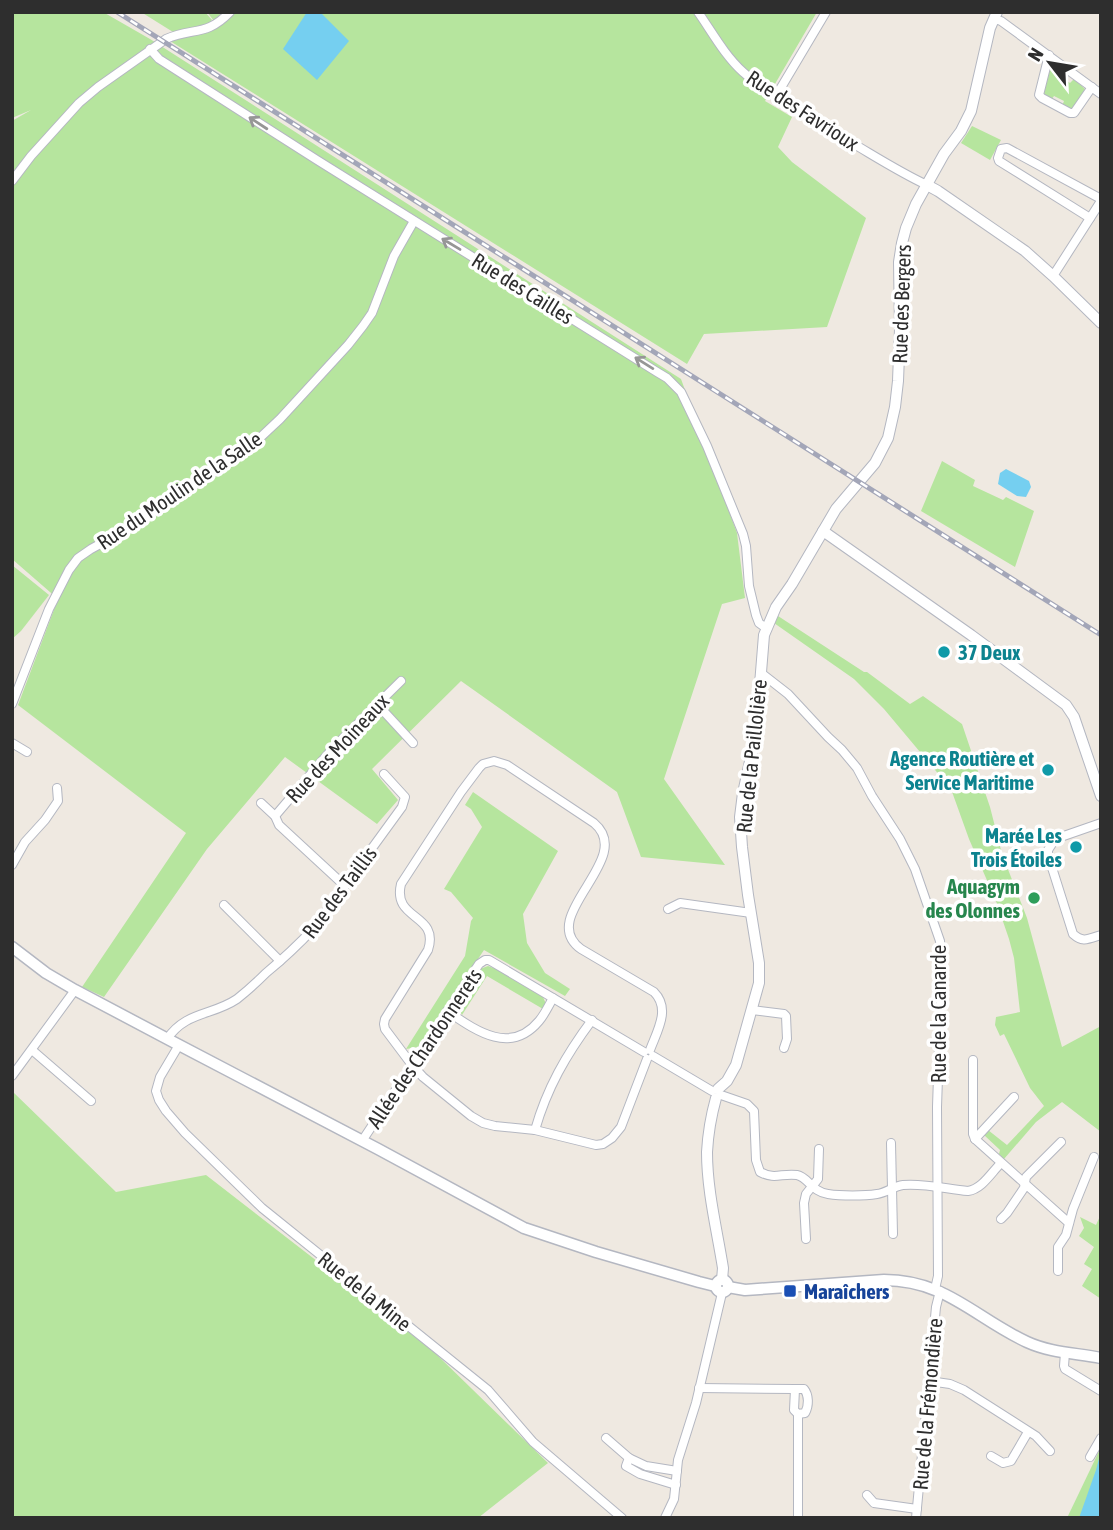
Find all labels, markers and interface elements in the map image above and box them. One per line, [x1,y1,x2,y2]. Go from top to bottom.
north arrow [1015,28,1085,98]
text: N [1023,44,1048,65]
street label: Rue des Favrioux [742,65,864,155]
one-way arrow [249,115,269,129]
one-way arrow [441,236,461,250]
street label: Rue des Bergers [887,244,915,364]
street label: Rue des Cailles [468,247,578,329]
one-way arrow [635,356,655,370]
street label: Rue du Moulin de la Salle [92,426,266,554]
place label: 37 Deux [958,640,1021,664]
marker: 37 Deux [936,644,952,660]
street label: Rue de la Paillolière [731,678,771,834]
street label: Rue des Moineaux [281,688,394,807]
place label: Agence Routière et Service Maritime [889,746,1034,794]
marker: Agence Routière et Service Maritime [1040,762,1056,778]
place label: Marée Les Trois Étoiles [971,823,1063,871]
marker: Marée Les Trois Étoiles [1068,839,1084,855]
street label: Rue des Taillis [297,841,381,943]
place label: Aquagym des Olonnes [925,874,1021,922]
marker: Aquagym des Olonnes [1026,890,1042,906]
street label: Rue de la Canarde [926,945,950,1083]
street label: Allée des Chardonnerets [362,964,486,1132]
street label: Rue de la Mine [314,1246,416,1336]
place label: Maraîchers [804,1279,890,1303]
marker: Maraîchers [782,1283,798,1299]
street label: Rue de la Frémondière [908,1317,946,1491]

